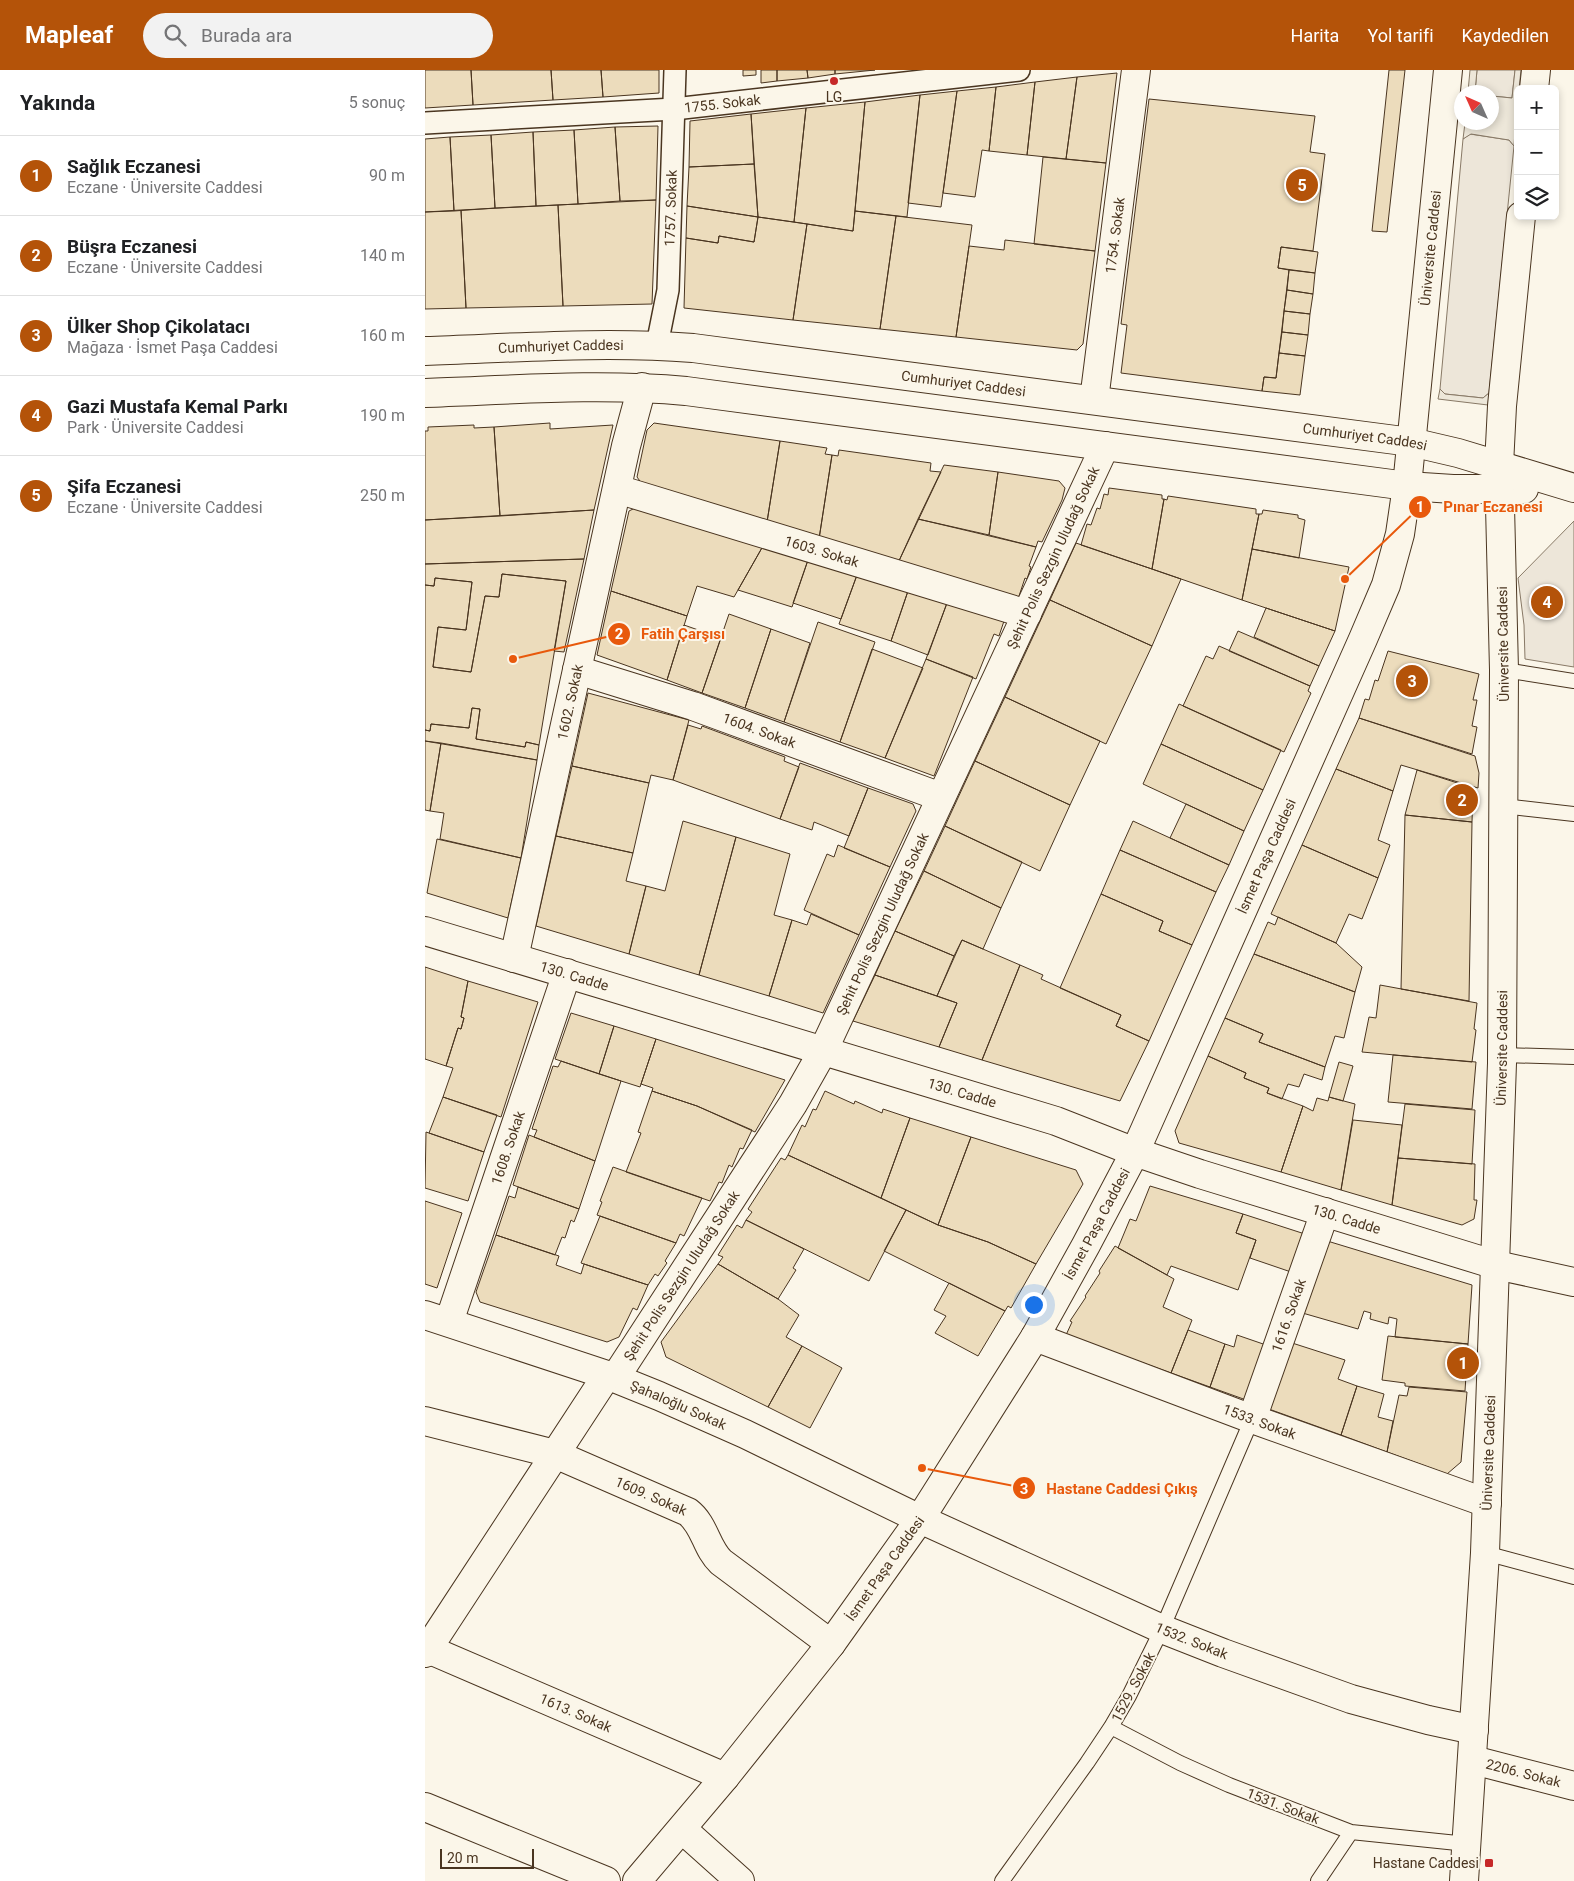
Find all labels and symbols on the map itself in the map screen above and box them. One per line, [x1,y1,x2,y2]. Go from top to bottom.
marker: LG [828,75,840,87]
north arrow [1454,85,1499,130]
place label: LG [826,89,842,105]
street label: 1755. Sokak [683,91,762,116]
pin: 5 [1286,166,1318,204]
street label: 1757. Sokak [661,169,680,247]
street label: Üniversite Caddesi [1417,190,1444,306]
street label: 1754. Sokak [1102,195,1128,274]
street label: Cumhuriyet Caddesi [498,337,624,356]
street label: Cumhuriyet Caddesi [900,367,1027,399]
street label: Cumhuriyet Caddesi [1302,420,1429,454]
street label: Şehit Polis Sezgin Uludağ Sokak [1004,463,1103,651]
callout: Pınar Eczanesi [1408,492,1552,522]
text: 1 [1416,498,1424,516]
text: Pınar Eczanesi [1443,498,1543,516]
street label: 1603. Sokak [783,533,862,571]
pin: 4 [1531,583,1563,621]
street label: Üniversite Caddesi [1494,586,1512,702]
callout: Fatih Çarşısı [606,619,735,649]
text: 2 [615,625,624,643]
text: Fatih Çarşısı [641,625,725,643]
street label: 1602. Sokak [554,662,586,741]
pin: 3 [1396,662,1428,700]
street label: 1604. Sokak [720,710,799,751]
pin: 2 [1446,781,1478,819]
street label: İsmet Paşa Caddesi [1234,796,1299,916]
street label: Şehit Polis Sezgin Uludağ Sokak [833,829,932,1018]
street label: 130. Cadde [538,958,611,994]
street label: Üniversite Caddesi [1493,990,1510,1106]
street label: 130. Cadde [926,1075,998,1111]
street label: 1608. Sokak [488,1108,528,1187]
street label: İsmet Paşa Caddesi [1060,1165,1133,1282]
street label: Şehit Polis Sezgin Uludağ Sokak [620,1187,743,1364]
street label: 130. Cadde [1310,1201,1383,1237]
street label: 1616. Sokak [1268,1276,1309,1354]
your location [1021,1292,1047,1318]
pin: 1 [1447,1344,1479,1382]
street label: Şahaloğlu Sokak [628,1377,730,1433]
street label: Üniversite Caddesi [1478,1395,1498,1511]
street label: 1533. Sokak [1221,1401,1299,1442]
street label: 1609. Sokak [613,1473,690,1519]
callout: Hastane Caddesi Çıkış [1011,1473,1208,1503]
text: 3 [1020,1480,1028,1498]
text: Hastane Caddesi Çıkış [1046,1480,1198,1498]
street label: İsmet Paşa Caddesi [842,1513,927,1624]
street label: 1532. Sokak [1153,1619,1231,1662]
street label: 1529. Sokak [1108,1649,1158,1725]
street label: 1613. Sokak [537,1690,615,1736]
street label: 2206. Sokak [1484,1756,1563,1791]
street label: 1531. Sokak [1244,1785,1323,1828]
scale bar [440,1846,534,1869]
place label: Hastane Caddesi [1373,1855,1479,1871]
marker: Hastane Caddesi [1483,1857,1495,1869]

